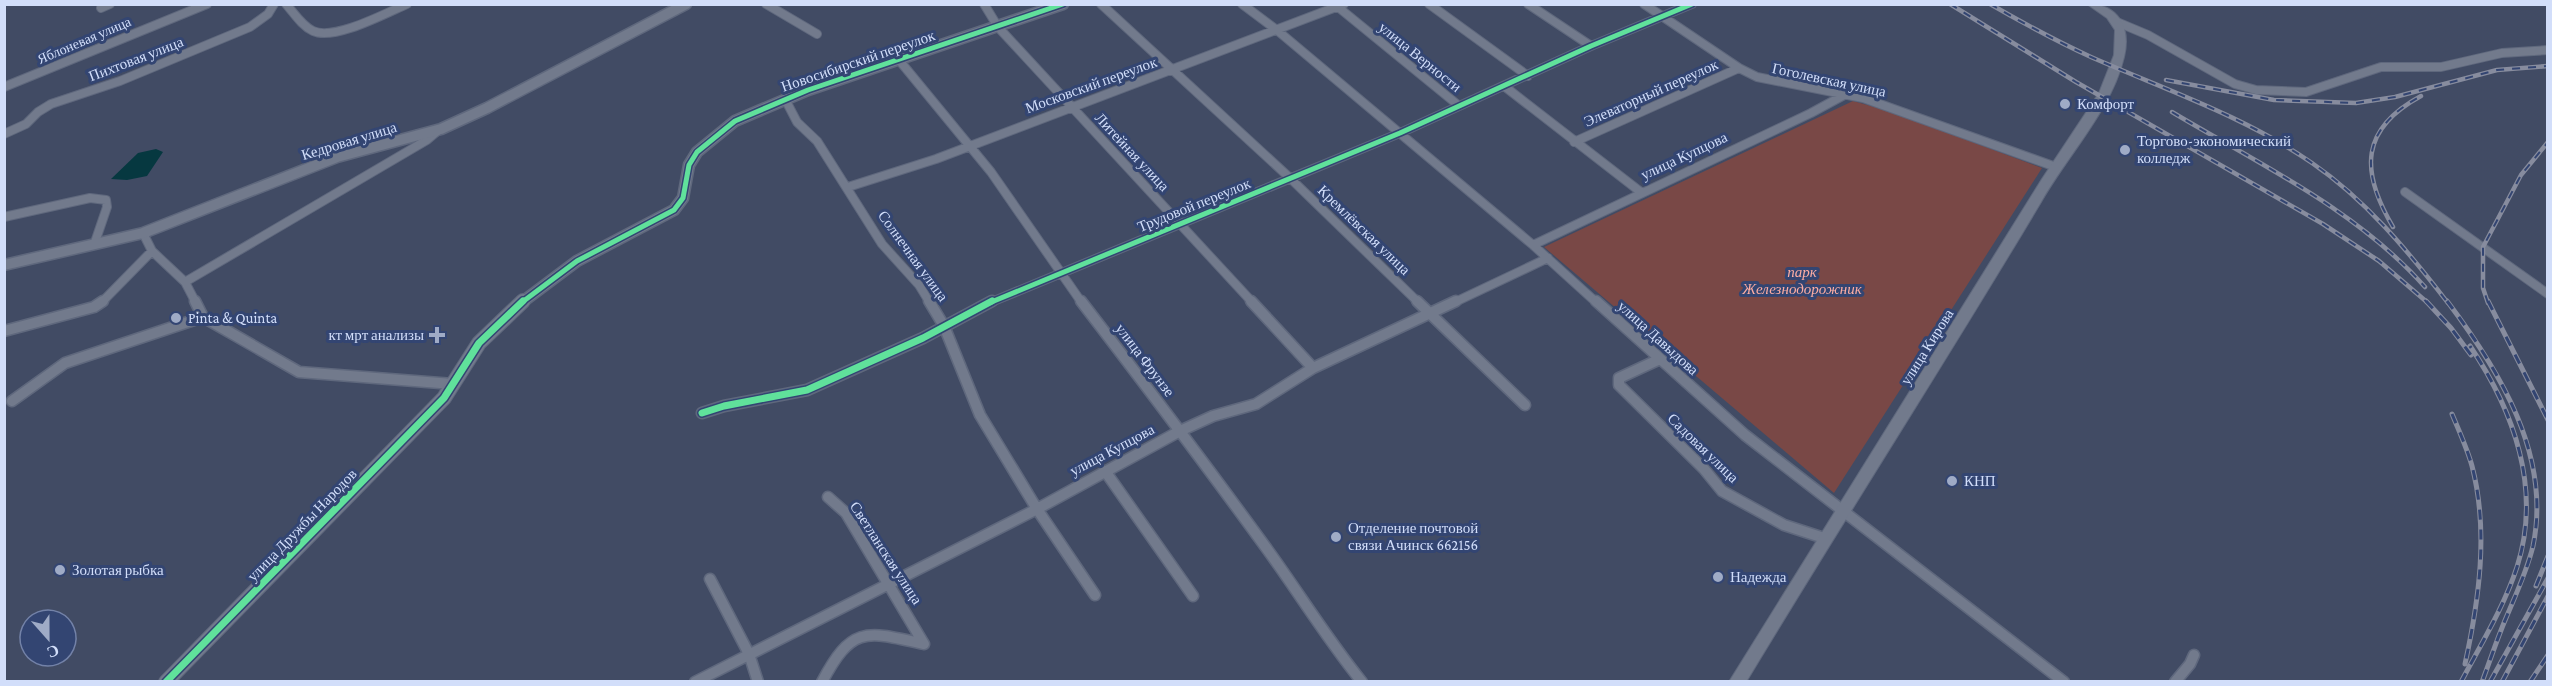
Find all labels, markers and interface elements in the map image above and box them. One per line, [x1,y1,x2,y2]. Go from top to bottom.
street label: Яблоневая улица [35,13,134,67]
street label: улица Верности [1376,19,1464,95]
street label: Новосибирский переулок [779,27,938,95]
street label: Пихтовая улица [86,33,186,84]
street label: Московский переулок [1023,53,1160,116]
street label: Элеваторный переулок [1582,56,1721,130]
street label: Гоголевская улица [1771,60,1888,100]
place label: Комфорт [2077,96,2134,112]
marker: Комфорт [2058,97,2072,111]
street label: Литейная улица [1092,110,1172,195]
street label: Кедровая улица [299,119,399,163]
street label: улица Купцова [1638,129,1730,183]
place label: Торгово-экономический колледж [2137,133,2291,166]
marker: Торгово-экономический колледж [2118,143,2132,157]
street label: Трудовой переулок [1135,175,1254,235]
street label: Кремлёвская улица [1315,182,1414,278]
street label: Солнечная улица [875,208,951,305]
park label: парк Железнодорожник [1741,264,1863,297]
street label: улица Давыдова [1615,298,1702,378]
street label: улица Кирова [1897,306,1957,388]
place label: Pinta & Quinta [188,310,277,326]
marker: Pinta & Quinta [169,311,183,325]
street label: улица Фрунзе [1112,320,1178,400]
marker: кт мрт анализы [428,326,446,344]
place label: кт мрт анализы [328,327,424,343]
street label: Садовая улица [1664,410,1742,486]
street label: улица Купцова [1067,421,1157,479]
street label: улица Дружбы Народов [244,466,360,584]
place label: КНП [1964,473,1996,489]
marker: КНП [1945,474,1959,488]
street label: Светланская улица [847,499,925,608]
place label: Отделение почтовой связи Ачинск 662156 [1348,520,1478,553]
marker: Отделение почтовой связи Ачинск 662156 [1329,530,1343,544]
place label: Золотая рыбка [72,562,164,578]
marker: Золотая рыбка [53,563,67,577]
place label: Надежда [1730,569,1787,585]
marker: Надежда [1711,570,1725,584]
north arrow [18,608,78,668]
text: С [45,642,62,662]

